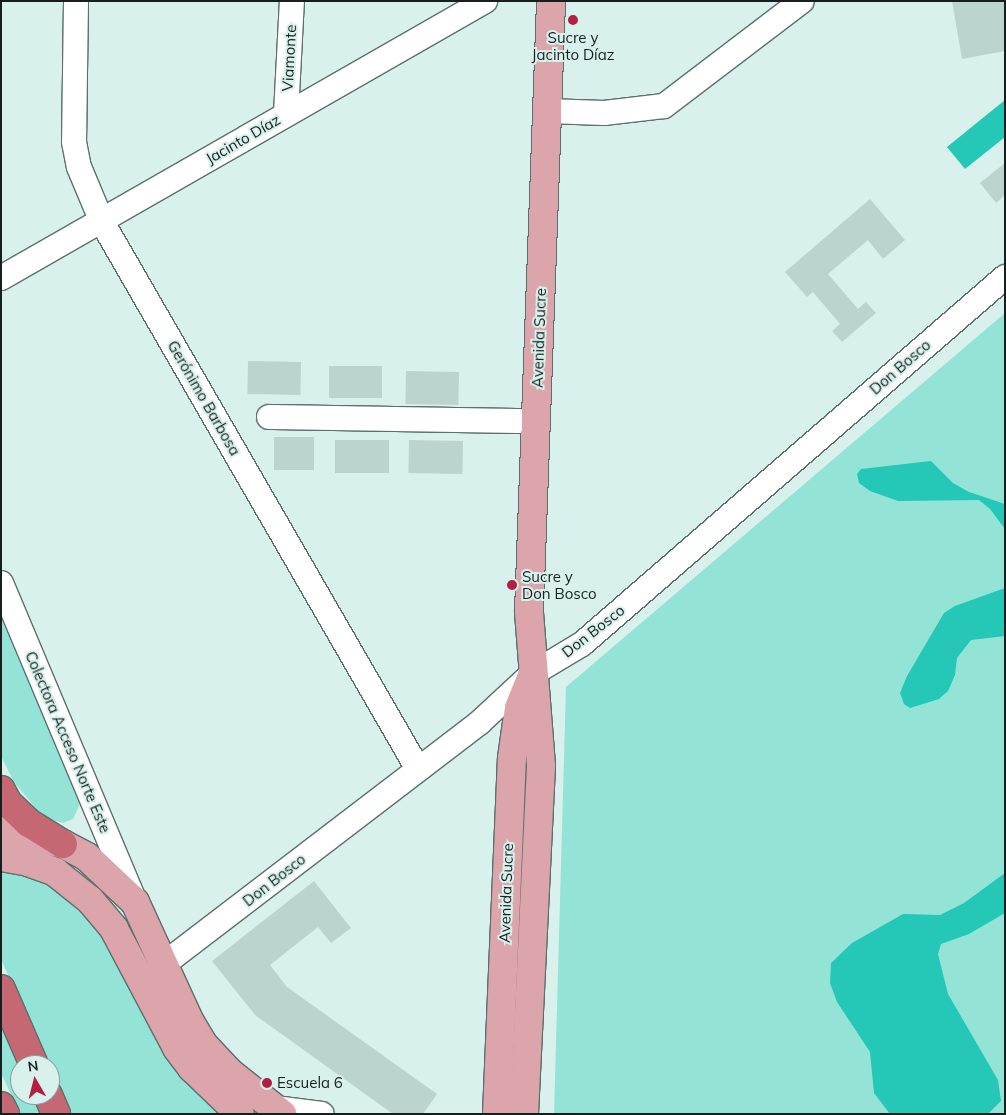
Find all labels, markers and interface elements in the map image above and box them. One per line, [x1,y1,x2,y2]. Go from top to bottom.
marker: Sucre y Jacinto Díaz [567,14,579,26]
street label: Viamonte [278,24,300,92]
place label: Sucre y Jacinto Díaz [532,28,614,63]
street label: Jacinto Díaz [203,110,283,168]
street label: Avenida Sucre [528,288,550,388]
street label: Don Bosco [866,336,934,398]
street label: Gerónimo Barbosa [164,337,244,459]
place label: Sucre y Don Bosco [522,567,597,602]
marker: Sucre y Don Bosco [506,579,518,591]
street label: Don Bosco [558,601,628,661]
street label: Colectora Acceso Norte Este [22,649,114,835]
street label: Avenida Sucre [495,843,517,943]
street label: Don Bosco [239,850,309,910]
north arrow [10,1055,60,1105]
text: N [27,1056,40,1076]
place label: Escuela 6 [277,1074,343,1092]
marker: Escuela 6 [261,1077,273,1089]

